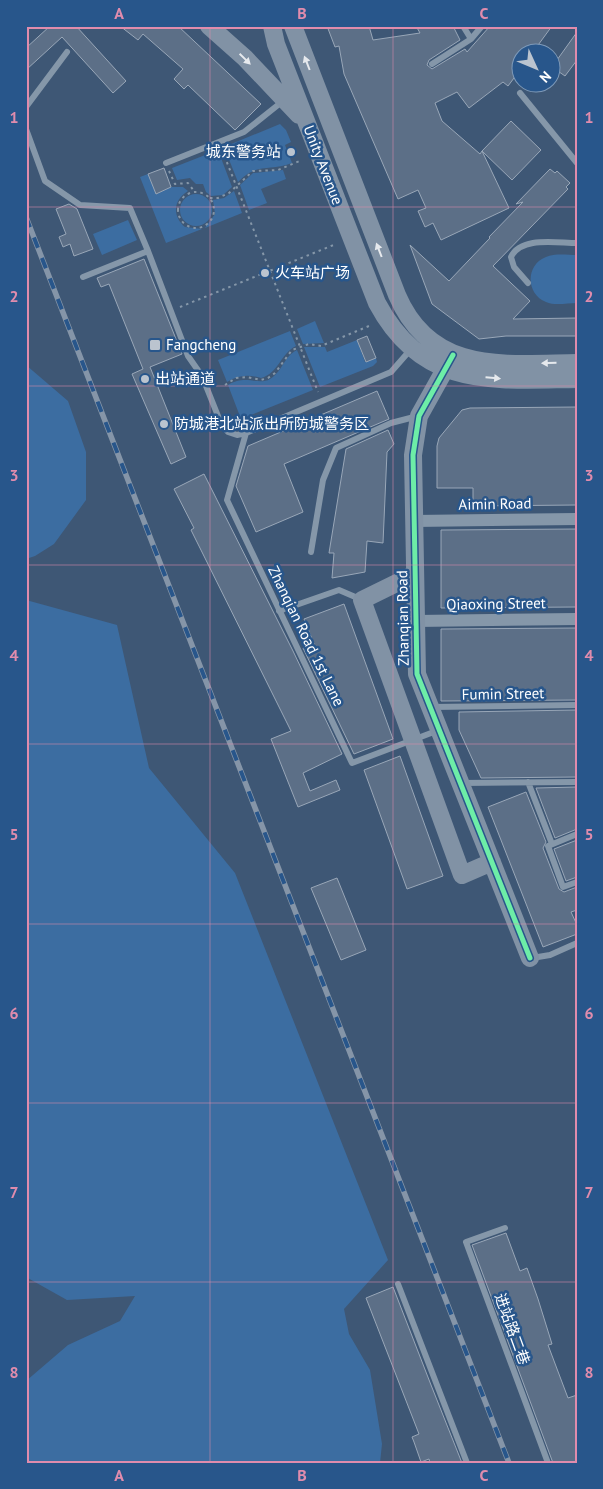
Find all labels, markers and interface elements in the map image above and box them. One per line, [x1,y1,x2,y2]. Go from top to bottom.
text: A [114,3,124,23]
text: B [297,3,307,23]
text: C [480,3,489,23]
north arrow [510,42,560,92]
one-way arrow [239,53,251,65]
one-way arrow [303,55,311,70]
text: N [536,67,555,87]
text: 1 [9,107,19,127]
text: 1 [584,107,594,127]
street label: Unity Avenue [300,122,347,207]
place label: 城东警务站 [206,142,281,161]
marker: 城东警务站 [285,146,297,158]
one-way arrow [375,243,383,257]
place label: 火车站广场 [275,263,350,282]
marker: 火车站广场 [259,267,271,279]
text: 2 [9,286,19,306]
text: 2 [584,286,594,306]
place label: Fangcheng [166,335,236,354]
marker: Fangcheng [148,338,162,352]
one-way arrow [541,359,557,367]
place label: 出站通道 [155,369,215,388]
marker: 出站通道 [139,373,151,385]
one-way arrow [485,374,501,382]
place label: 防城港北站派出所防城警务区 [174,414,369,433]
marker: 防城港北站派出所防城警务区 [158,418,170,430]
text: 3 [9,465,19,485]
text: 3 [584,465,594,485]
street label: Aimin Road [458,493,532,514]
street label: Zhanqian Road 1st Lane [264,562,349,709]
street label: Zhanqian Road [392,570,413,666]
street label: Qiaoxing Street [446,593,546,614]
text: 4 [9,645,19,665]
text: 4 [584,645,594,665]
street label: Fumin Street [462,683,544,704]
text: 5 [9,824,19,844]
text: 5 [584,824,594,844]
text: 6 [9,1003,19,1023]
text: 6 [584,1003,594,1023]
text: 7 [9,1182,19,1202]
text: 7 [584,1182,594,1202]
street label: 进站路二巷 [491,1290,534,1367]
text: 8 [9,1362,19,1382]
text: 8 [584,1362,594,1382]
text: A [114,1465,124,1485]
text: B [297,1465,307,1485]
text: C [480,1465,489,1485]

